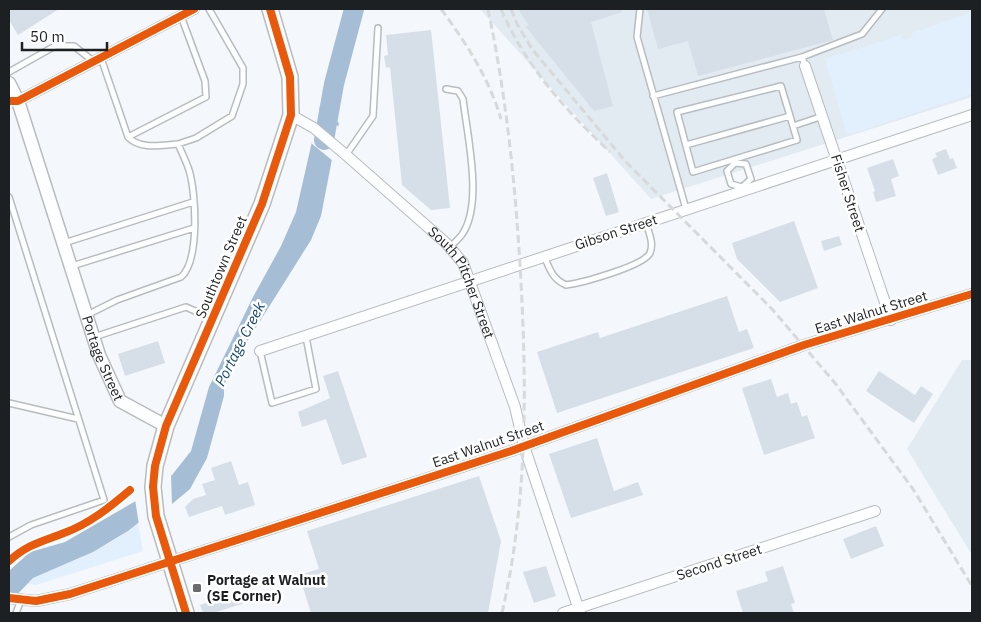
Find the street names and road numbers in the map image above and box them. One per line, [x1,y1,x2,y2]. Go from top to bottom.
street label: Fisher Street [827,152,869,234]
street label: Gibson Street [572,210,660,254]
street label: Southtown Street [191,213,251,321]
street label: South Pitcher Street [424,223,499,341]
street label: East Walnut Street [813,286,930,338]
street label: Portage Street [78,313,128,404]
street label: East Walnut Street [430,416,546,472]
street label: Second Street [674,540,764,584]

